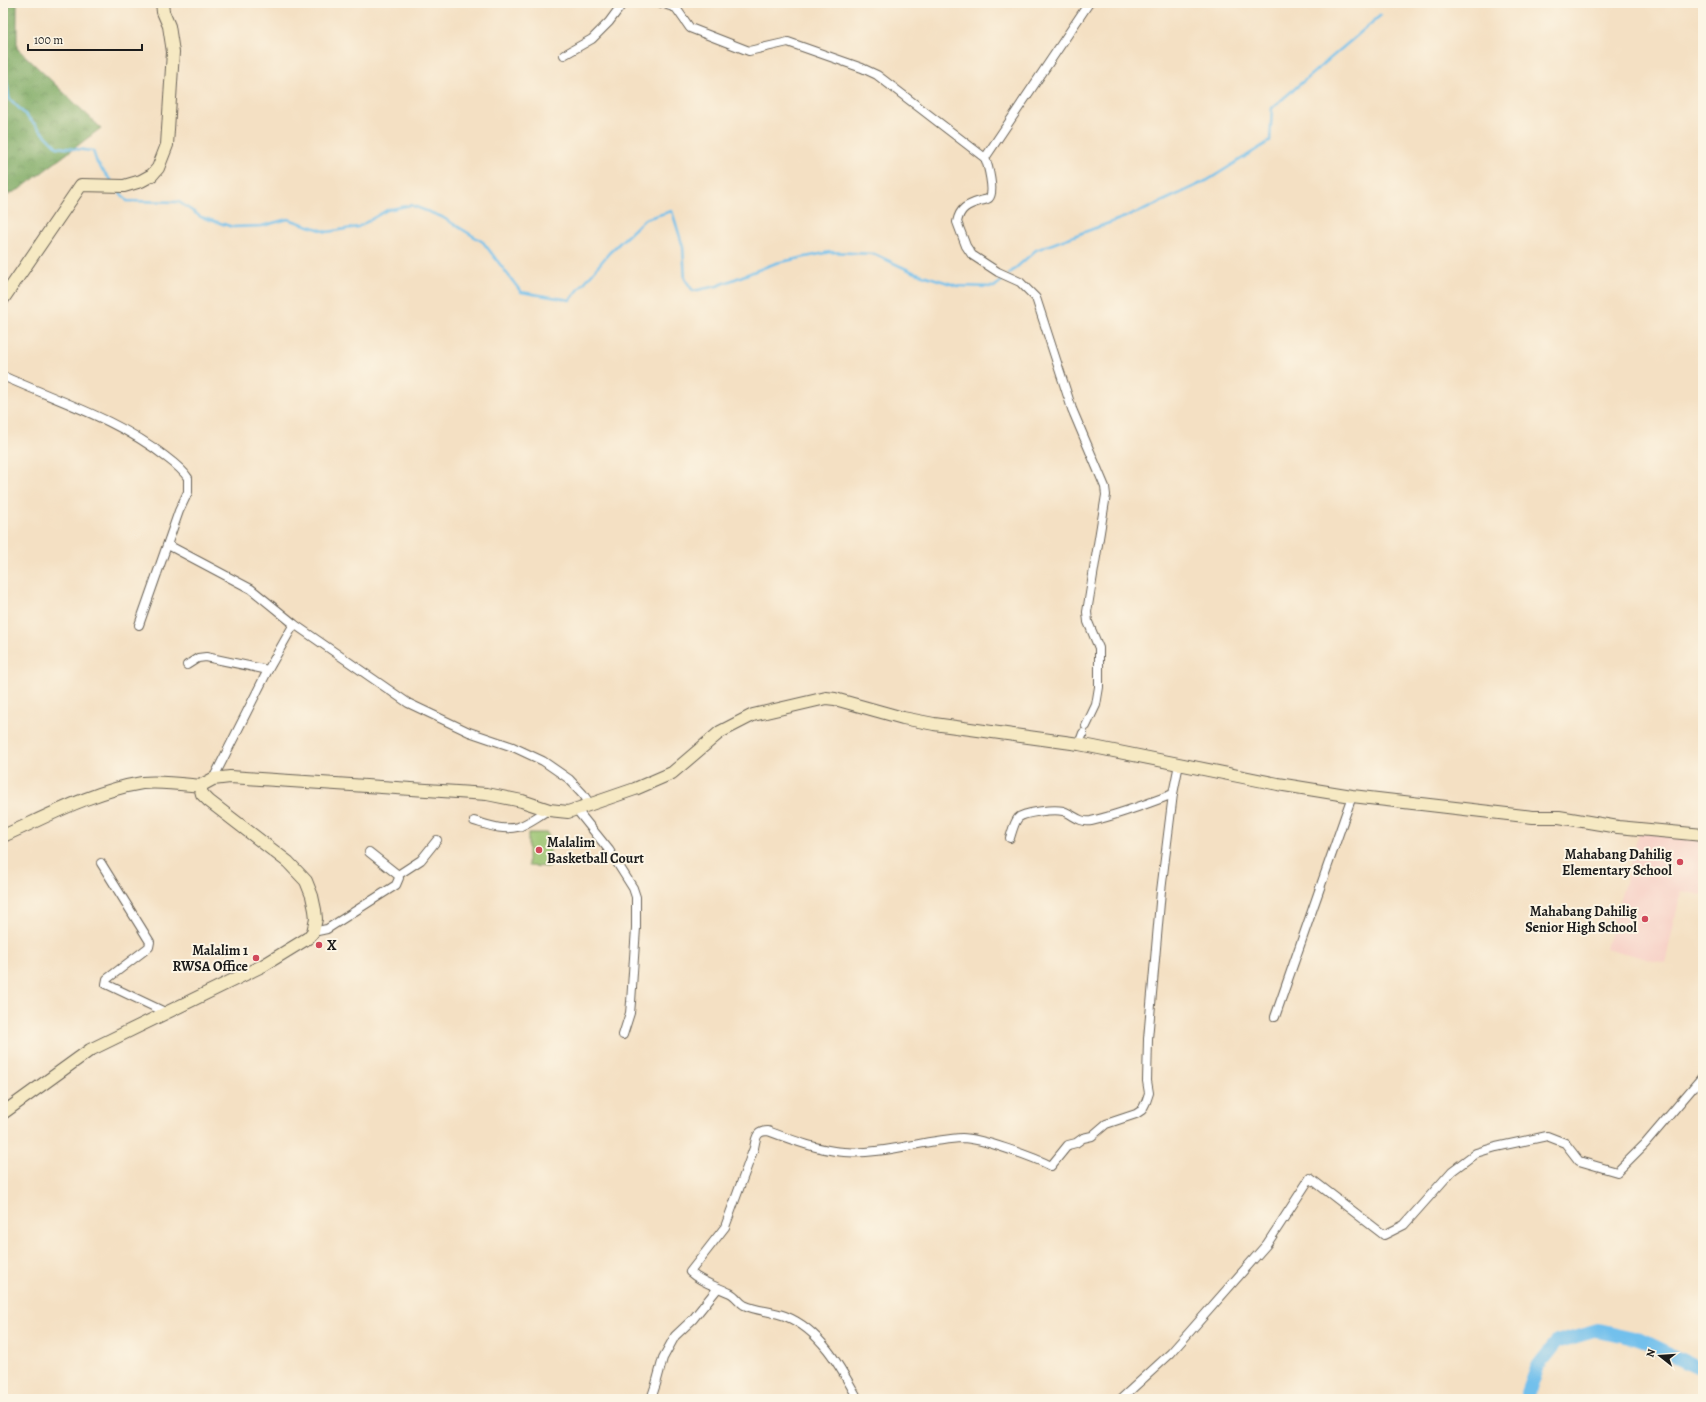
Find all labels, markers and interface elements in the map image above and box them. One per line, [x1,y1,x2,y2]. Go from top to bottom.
scale bar [28,26,142,52]
text: 100 m [34,32,63,48]
place label: Malalim Basketball Court [547,833,644,868]
marker: Malalim Basketball Court [534,845,544,855]
place label: Mahabang Dahilig Elementary School [1562,845,1673,880]
marker: Mahabang Dahilig Elementary School [1675,857,1685,867]
place label: Mahabang Dahilig Senior High School [1525,902,1638,937]
marker: Mahabang Dahilig Senior High School [1640,914,1650,924]
place label: X [327,936,337,955]
marker: X [314,940,324,950]
place label: Malalim 1 RWSA Office [173,941,249,976]
marker: Malalim 1 RWSA Office [251,953,261,963]
north arrow [1640,1336,1680,1376]
text: N [1643,1347,1659,1359]

